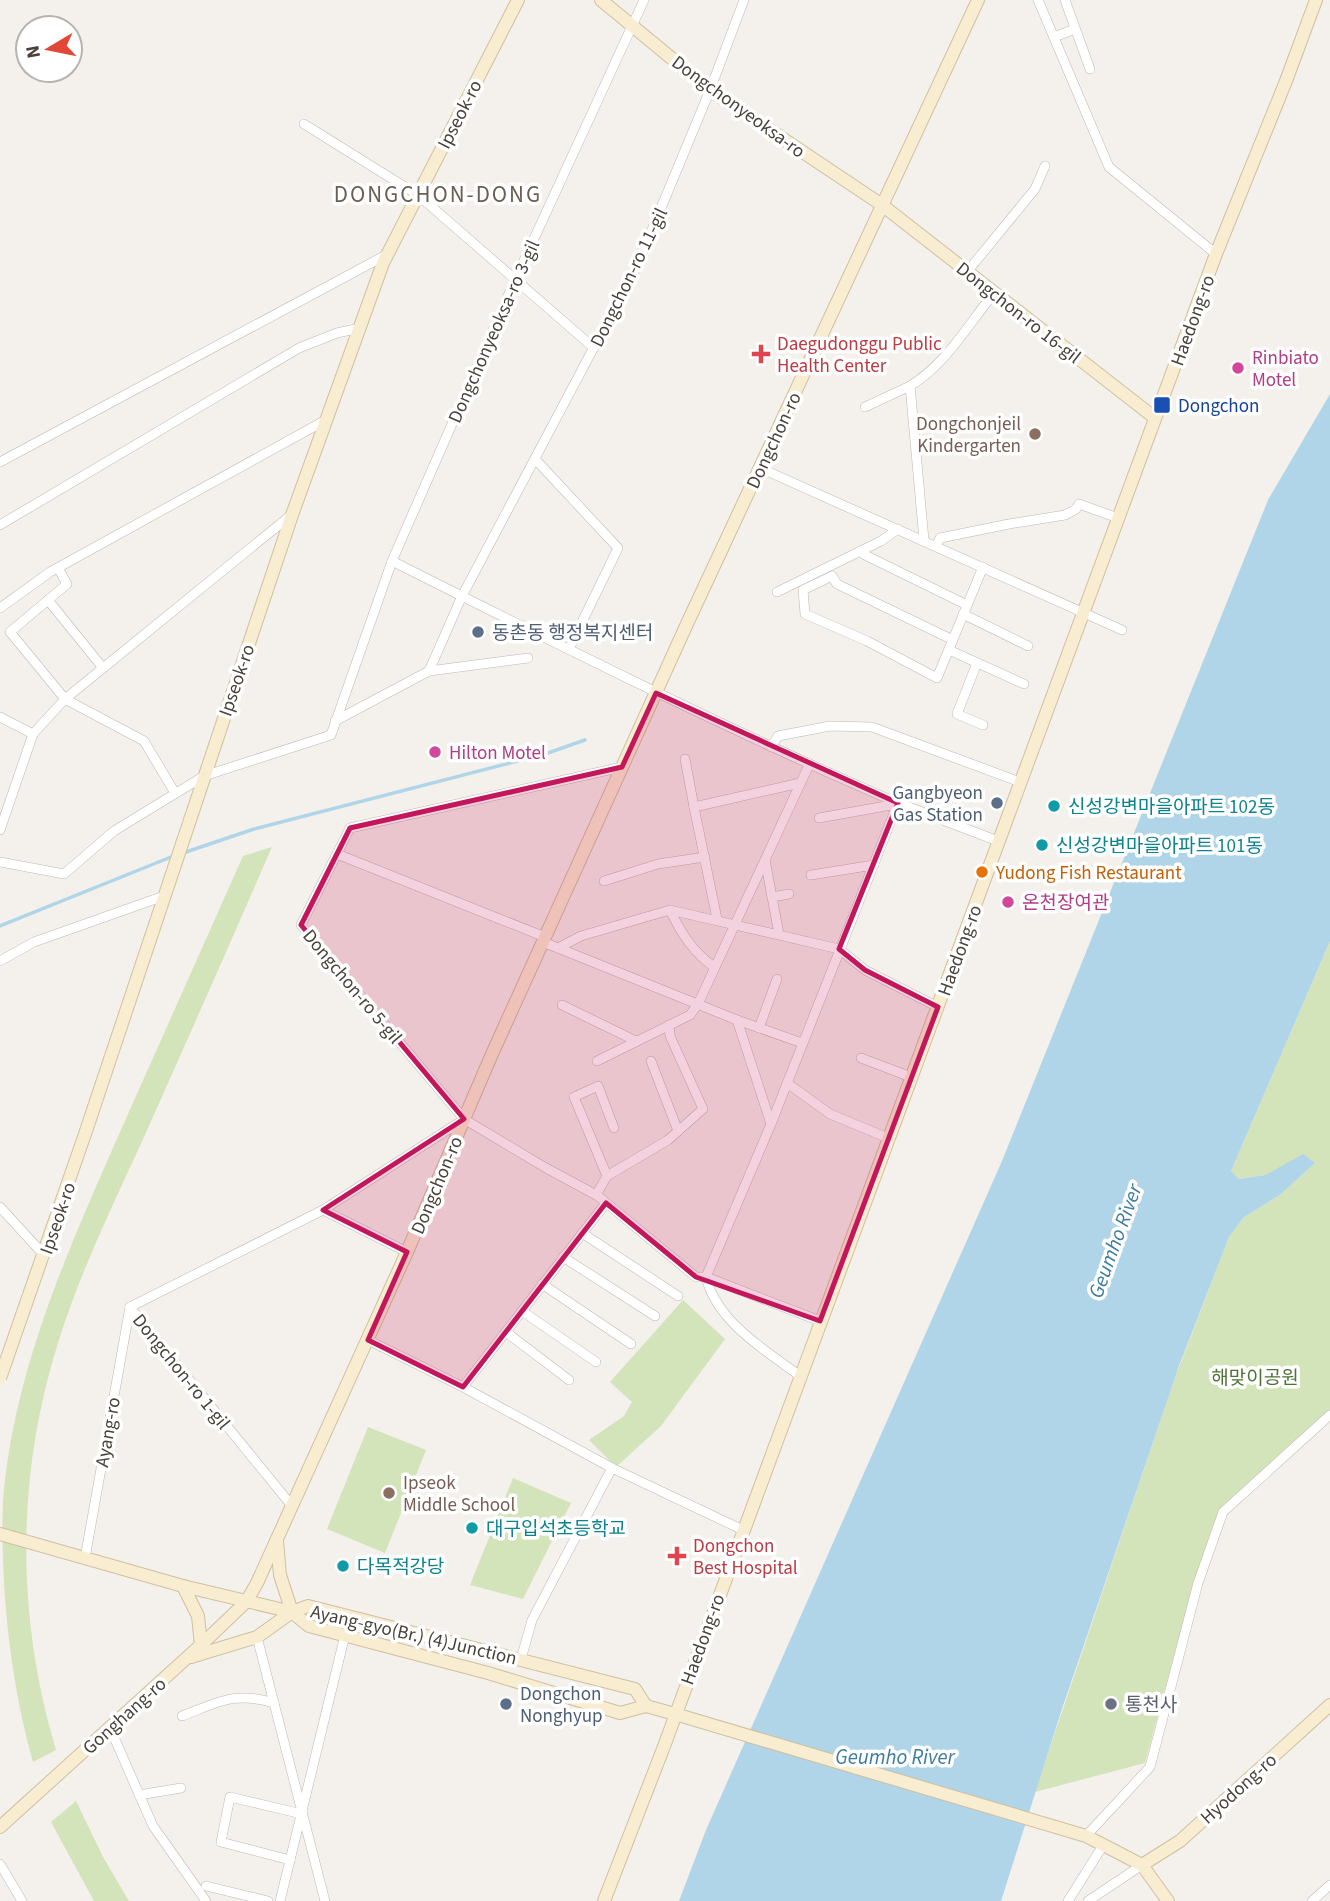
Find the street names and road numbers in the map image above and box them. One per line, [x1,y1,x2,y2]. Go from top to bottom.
street label: Dongchonyeoksa-ro [666,49,811,165]
street label: Ipseok-ro [431,75,489,154]
street label: Dongchon-ro 11-gil [584,203,675,352]
street label: Dongchonyeoksa-ro 3-gil [442,236,547,427]
street label: Dongchon-ro 16-gil [950,256,1086,371]
street label: Haedong-ro [1165,271,1222,370]
street label: Dongchon-ro [740,388,809,493]
street label: Ipseok-ro [213,641,262,720]
street label: Haedong-ro [932,901,989,1000]
street label: Dongchon-ro 5-gil [296,924,408,1050]
street label: Dongchon-ro [405,1132,470,1239]
street label: Ipseok-ro [34,1179,83,1258]
street label: Dongchon-ro 1-gil [126,1308,236,1436]
street label: Ayang-ro [89,1395,128,1469]
street label: Haedong-ro [675,1590,732,1689]
street label: Ayang-gyo(Br.) (4)Junction [308,1599,519,1672]
street label: Gonghang-ro [77,1671,173,1761]
street label: Hyodong-ro [1195,1747,1283,1831]

